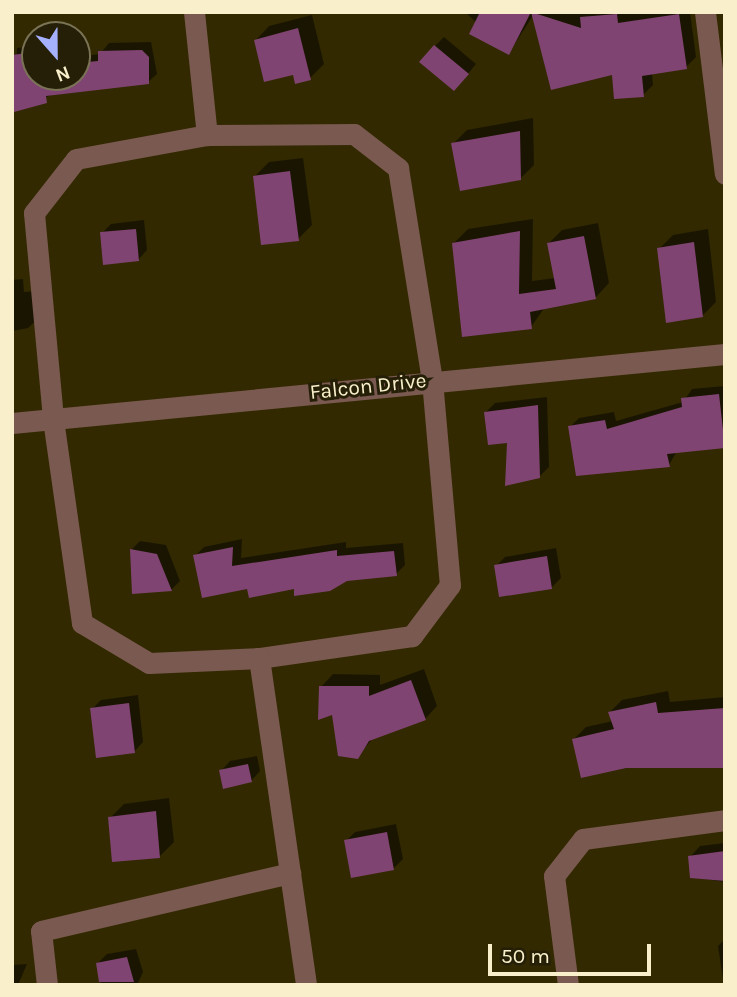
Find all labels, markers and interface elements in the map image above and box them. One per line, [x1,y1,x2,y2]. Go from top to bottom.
north arrow [21,21,91,91]
text: N [53,61,73,86]
street label: Falcon Drive [309,367,427,405]
scale bar [492,930,655,974]
text: 50 m [501,944,550,968]

